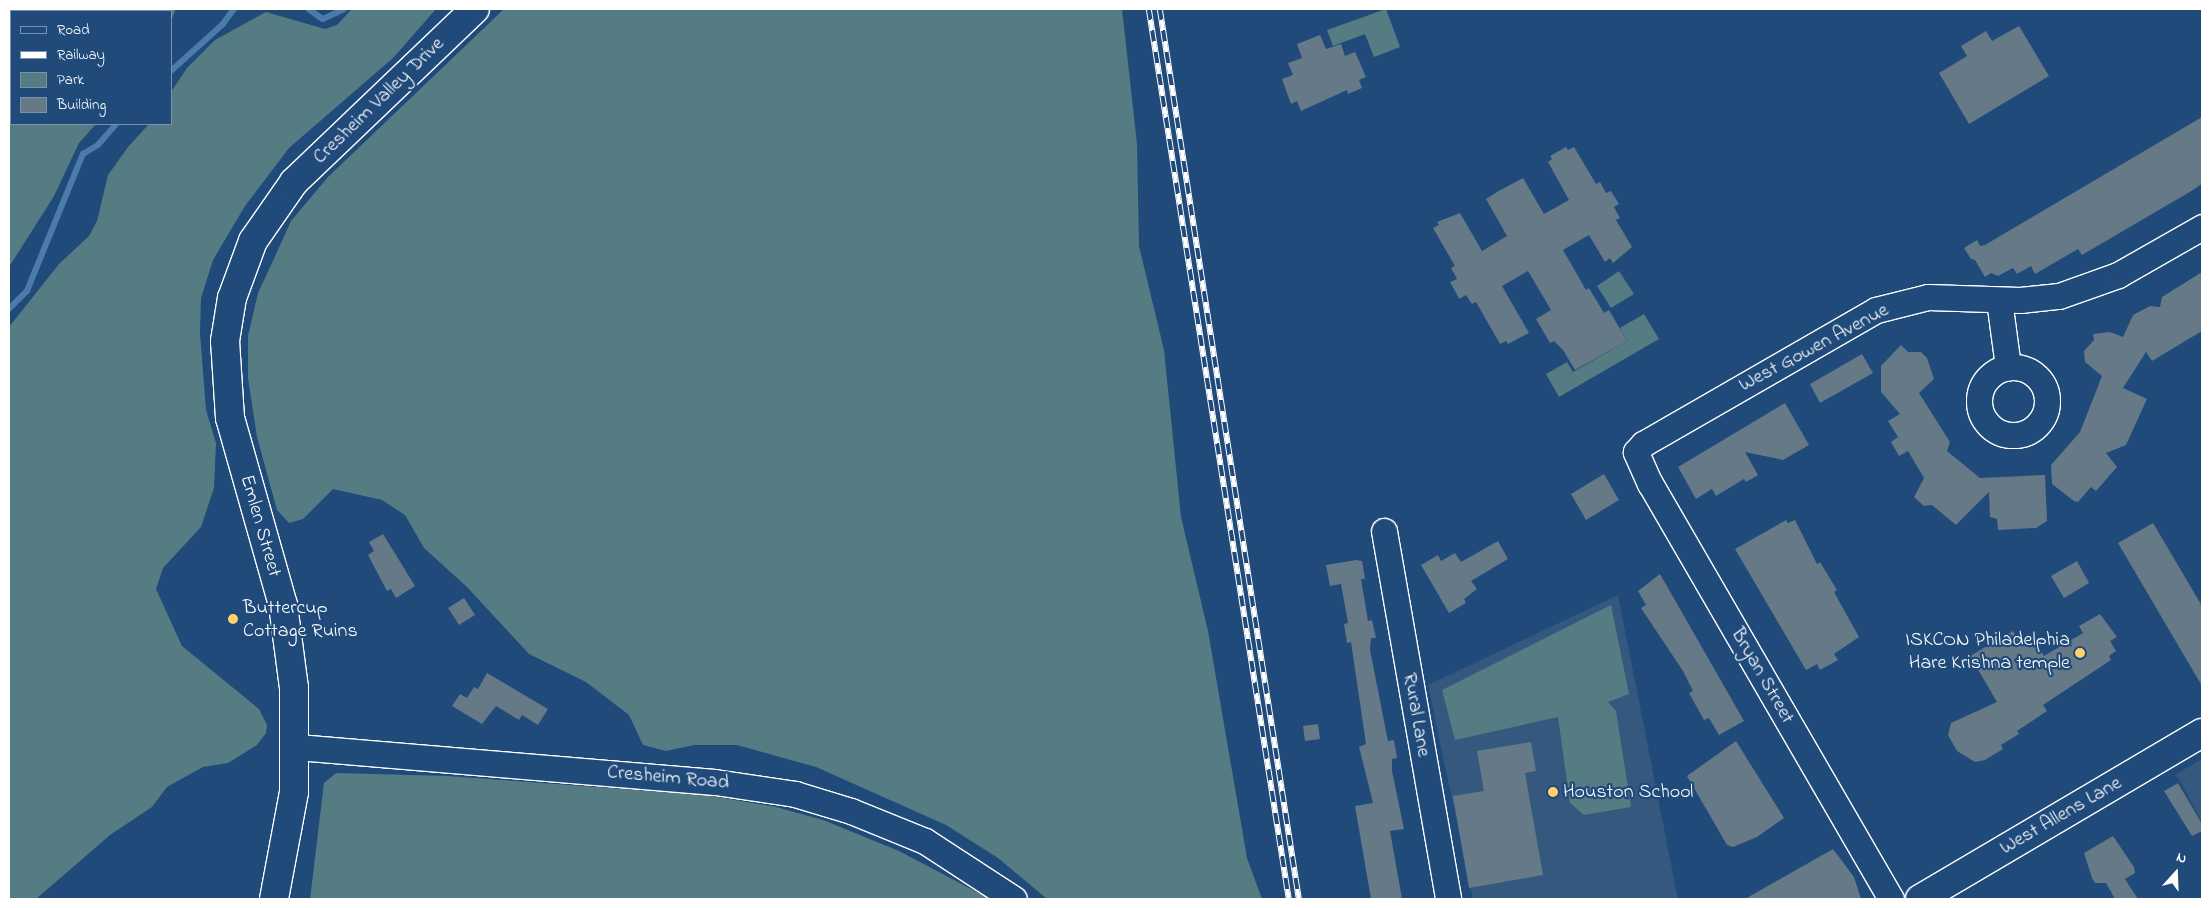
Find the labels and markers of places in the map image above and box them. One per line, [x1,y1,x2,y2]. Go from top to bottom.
place label: Buttercup Cottage Ruins [243,596,358,643]
marker: Buttercup Cottage Ruins [227,613,239,625]
place label: ISKCON Philadelphia Hare Krishna temple [1905,629,2070,676]
marker: ISKCON Philadelphia Hare Krishna temple [2074,647,2086,659]
place label: Houston School [1563,780,1693,804]
marker: Houston School [1547,786,1559,798]

